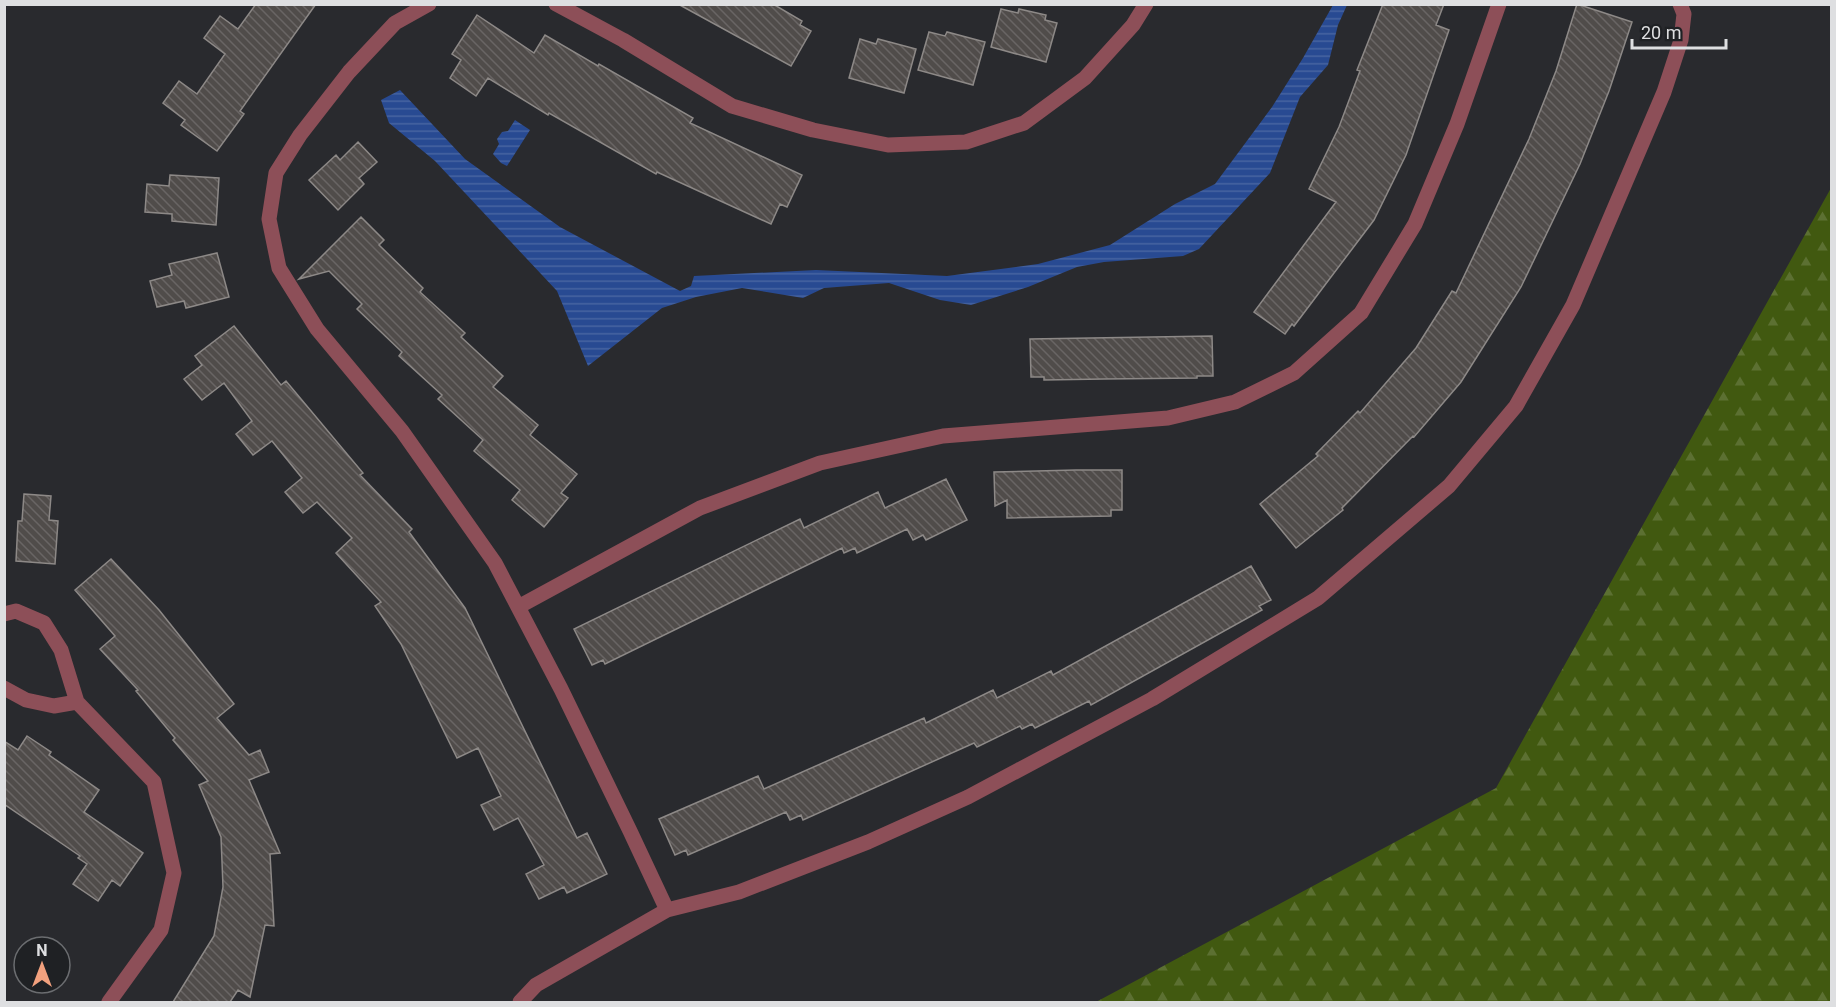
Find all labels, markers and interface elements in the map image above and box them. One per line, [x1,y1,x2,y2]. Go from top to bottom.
scale bar [1632,12,1726,50]
text: 20 m [1641,22,1681,43]
north arrow [12,935,72,995]
text: N [36,941,48,960]

